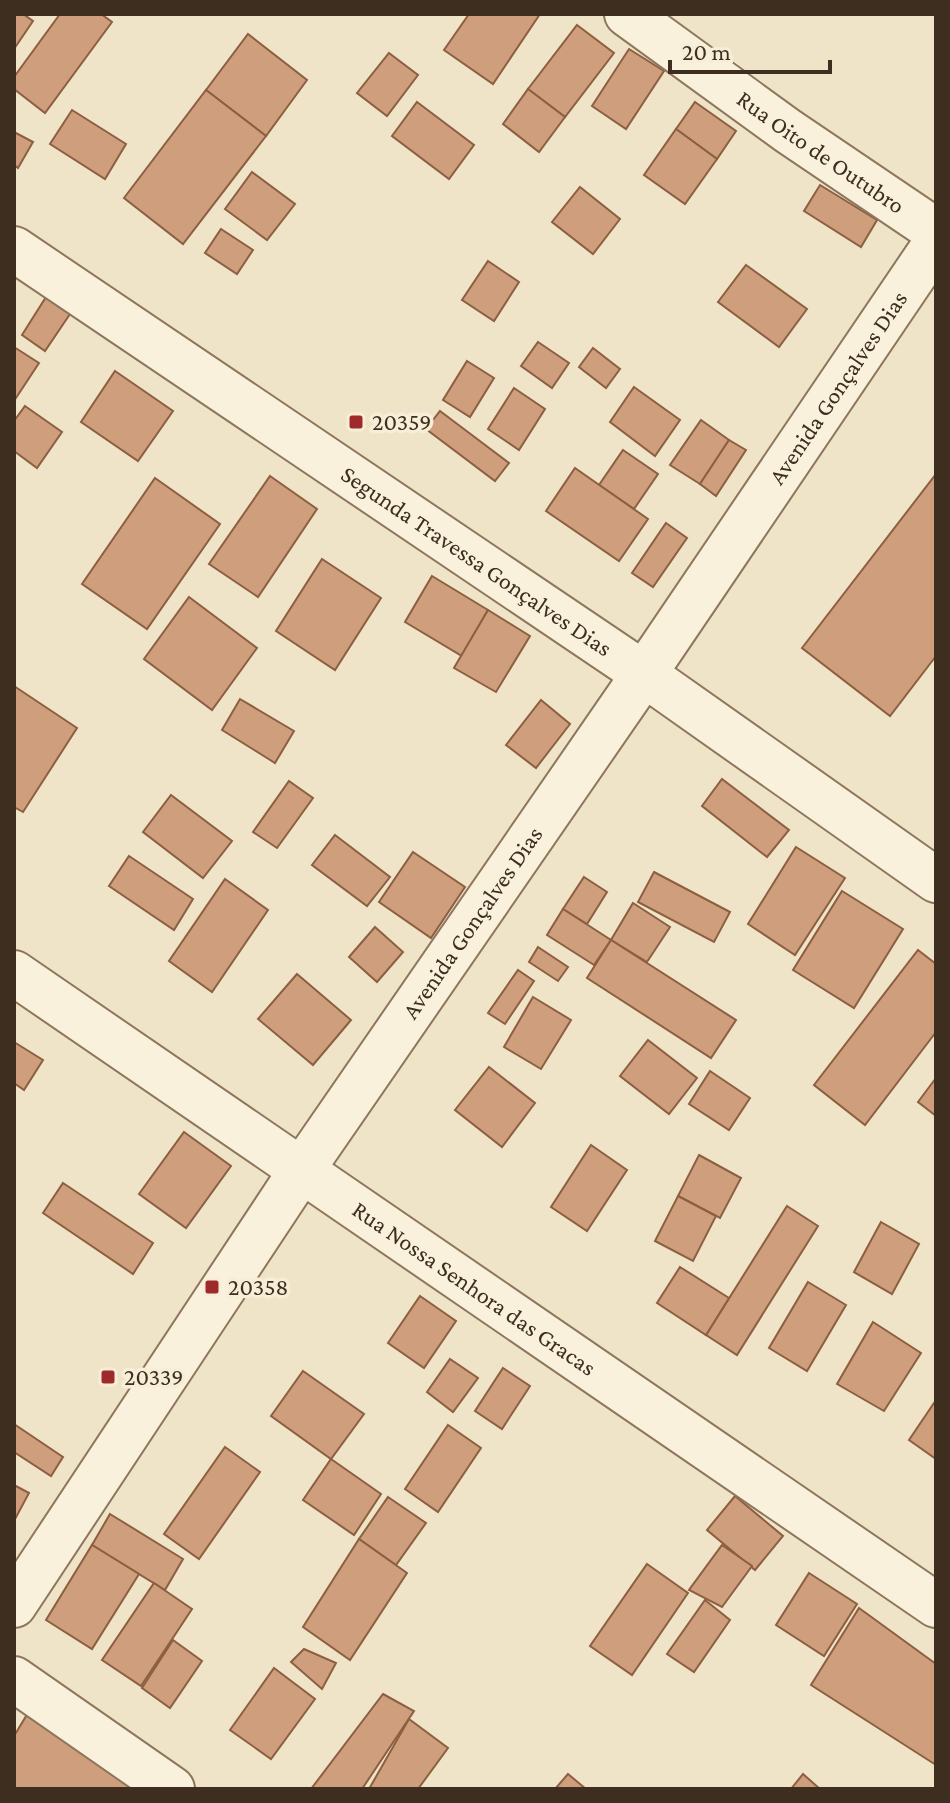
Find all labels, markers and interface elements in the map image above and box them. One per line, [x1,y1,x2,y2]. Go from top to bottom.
scale bar [670,24,830,74]
text: 20 m [682,38,731,65]
street label: Rua Oito de Outubro [732,85,910,219]
street label: Avenida Gonçalves Dias [763,286,913,489]
place label: 20359 [372,408,431,435]
marker: 20359 [347,413,365,431]
street label: Segunda Travessa Gonçalves Dias [336,460,617,662]
street label: Avenida Gonçalves Dias [396,821,548,1024]
street label: Rua Nossa Senhora das Gracas [348,1195,601,1381]
place label: 20358 [228,1273,288,1300]
marker: 20358 [203,1278,221,1296]
place label: 20339 [124,1363,184,1390]
marker: 20339 [99,1368,117,1386]

